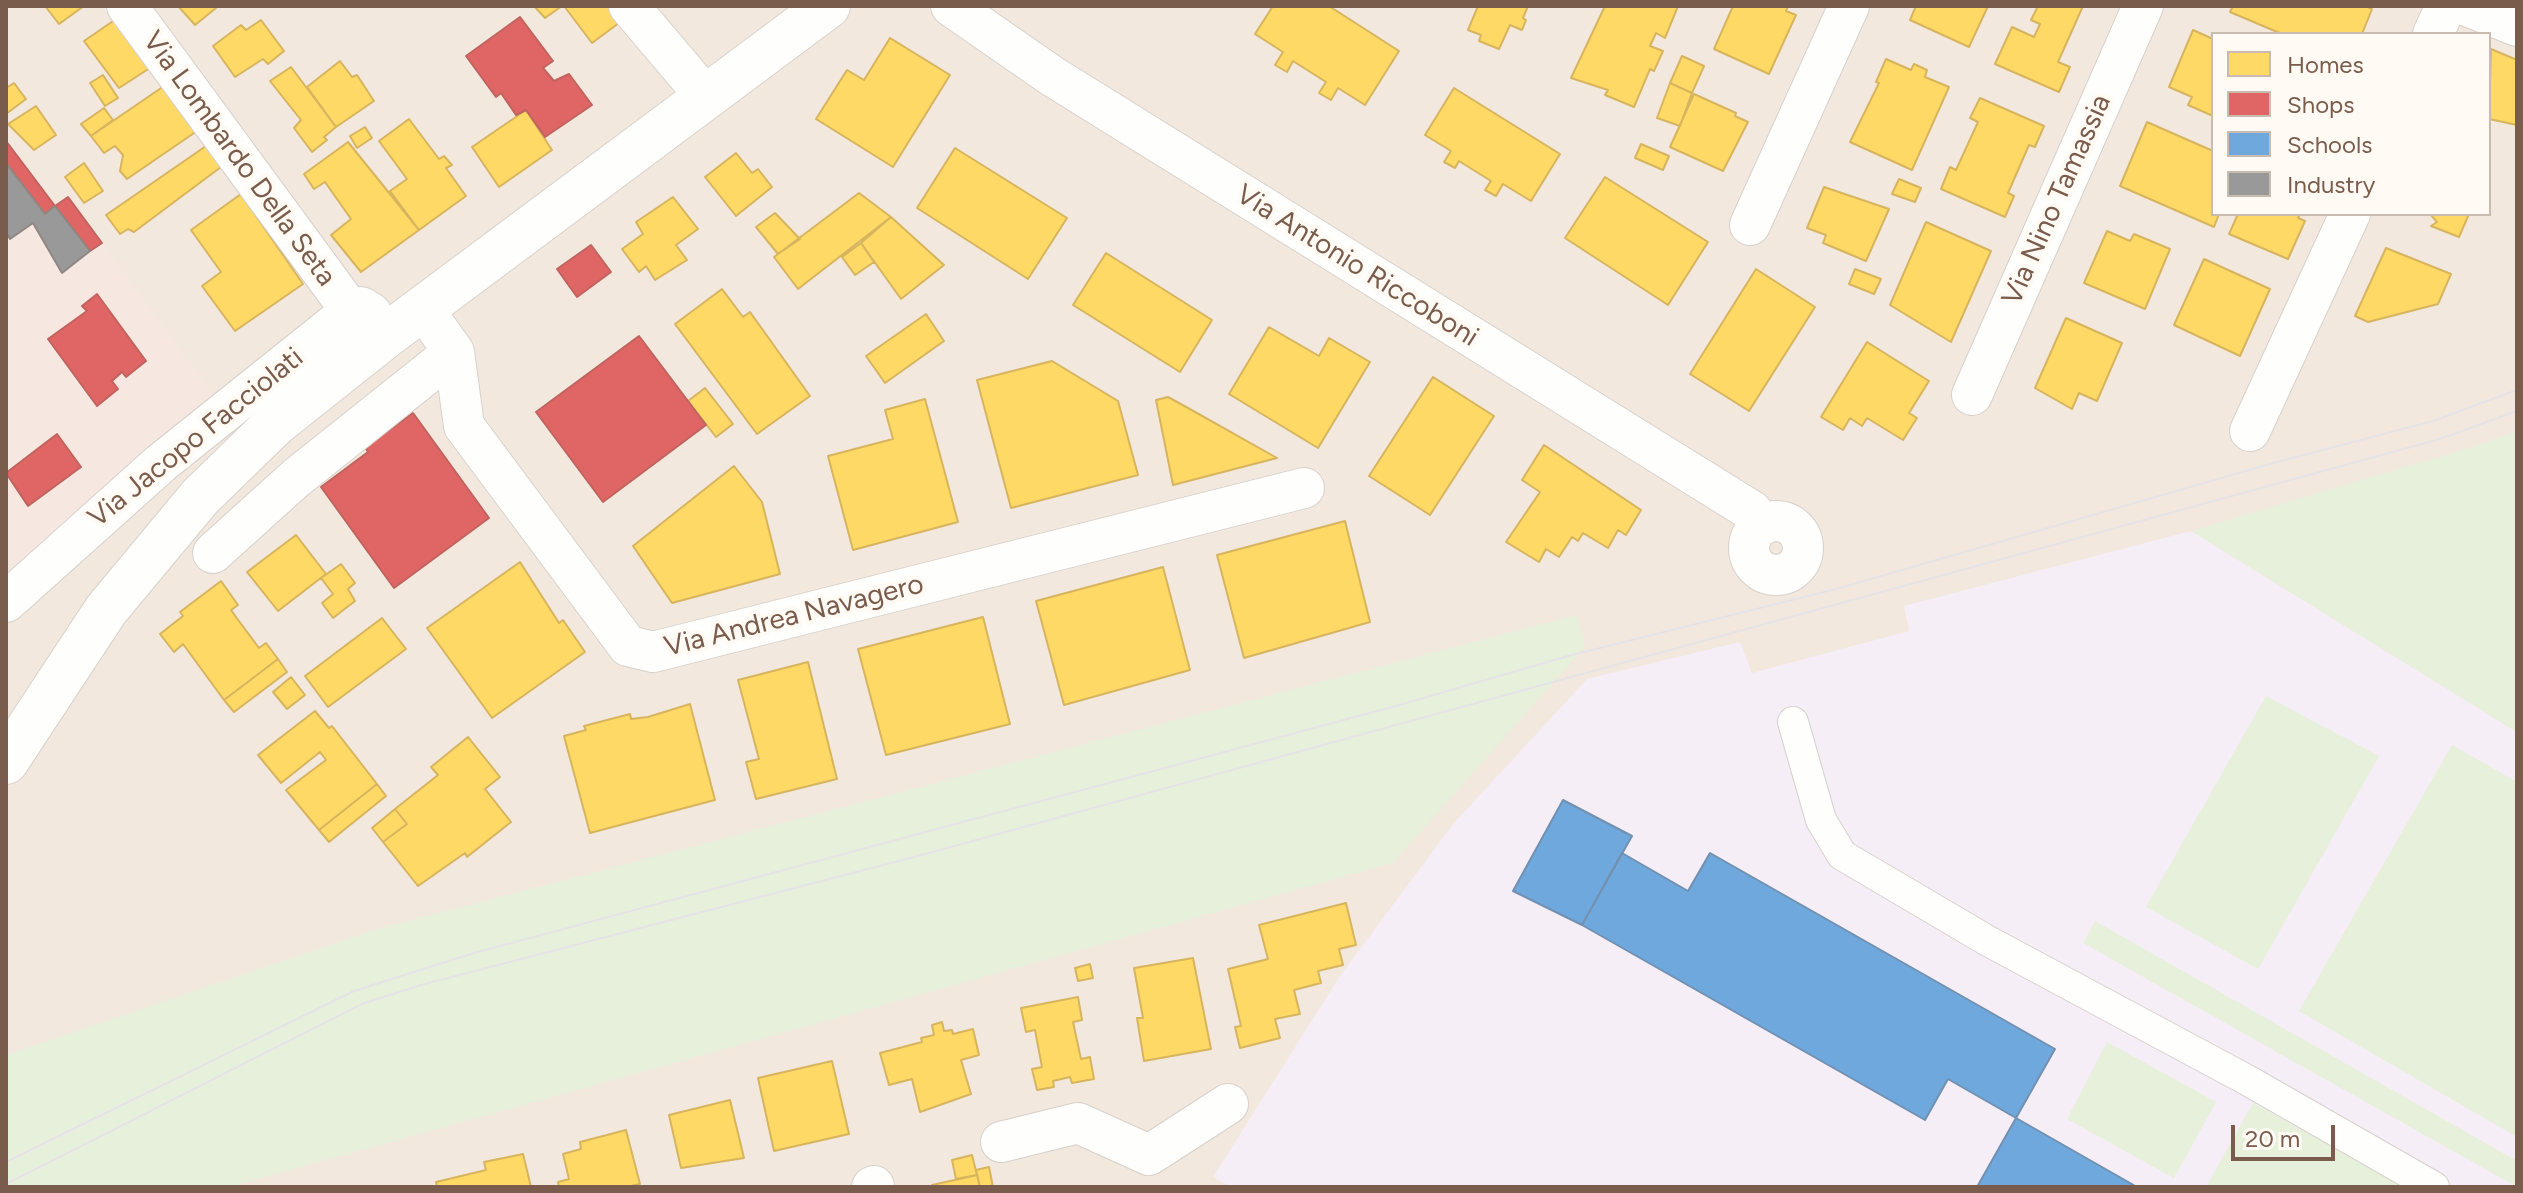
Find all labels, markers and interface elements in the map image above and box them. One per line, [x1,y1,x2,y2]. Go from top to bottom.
street label: Via Lombardo Della Seta [135,25,343,293]
legend [2211,32,2491,216]
text: Homes [2287,50,2364,79]
street label: Via Nino Tamassia [1995,89,2119,311]
text: Shops [2287,90,2354,119]
text: Schools [2287,130,2372,159]
text: Industry [2287,170,2375,199]
street label: Via Antonio Riccoboni [1230,178,1484,354]
street label: Via Jacopo Facciolati [82,341,310,535]
street label: Via Andrea Navagero [661,568,927,664]
scale bar [2235,1109,2339,1159]
text: 20 m [2245,1124,2300,1153]

